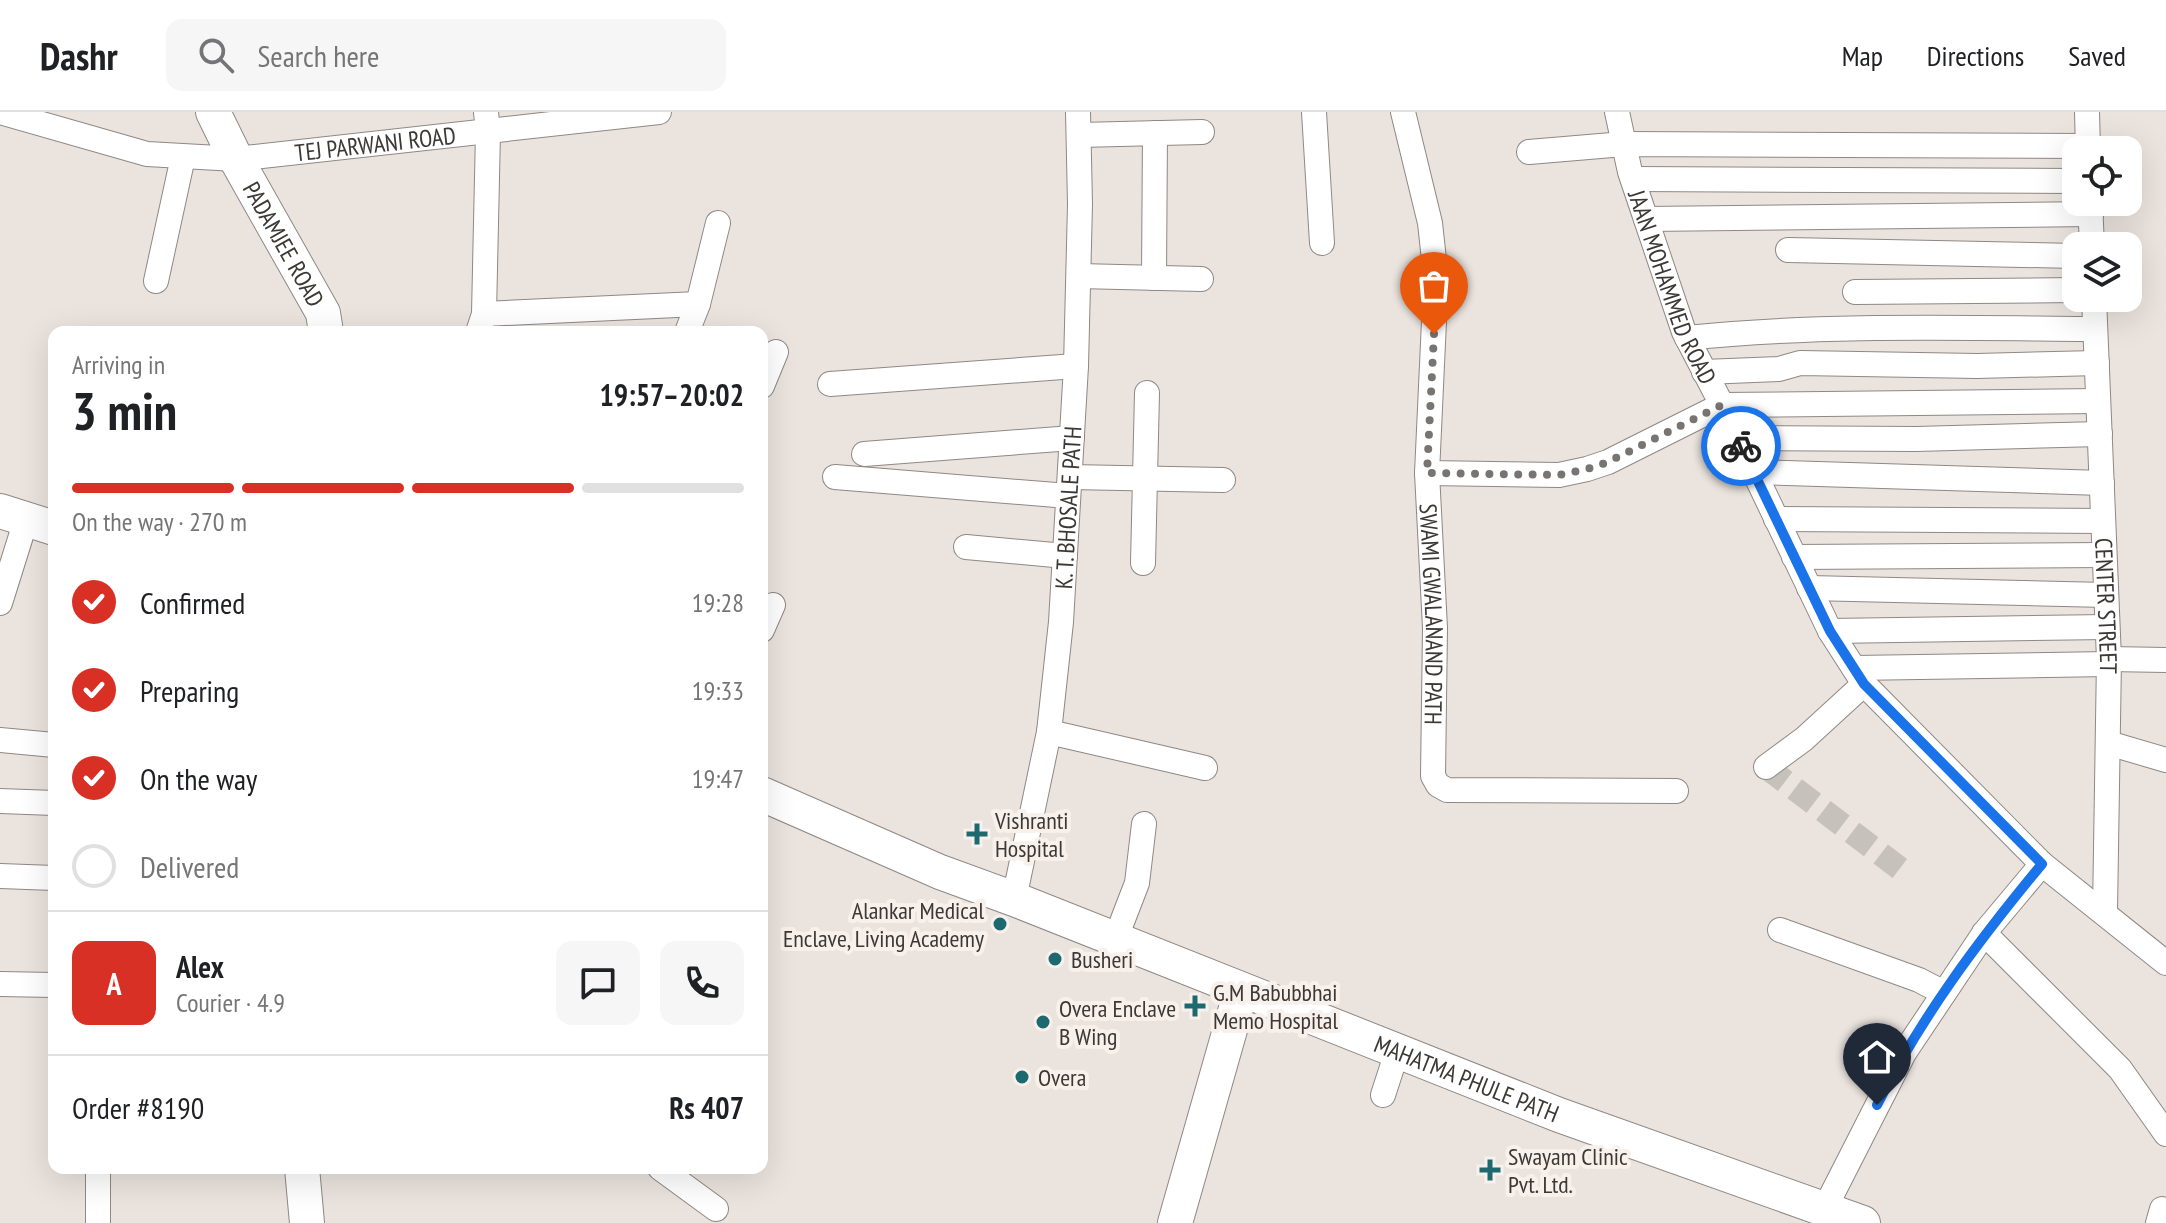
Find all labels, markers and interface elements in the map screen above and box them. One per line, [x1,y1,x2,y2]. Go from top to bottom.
search box [166,19,726,91]
text: Dashr [40,31,118,80]
icon: search [194,33,238,77]
text: Search here [258,36,379,75]
text: Map [1842,37,1883,74]
text: Directions [1927,37,2024,74]
text: Saved [2068,37,2126,74]
street label: TEJ PARWANI ROAD [293,119,457,168]
map controls [2062,136,2142,312]
button: locate [2062,136,2142,216]
street label: PADAMJEE ROAD [236,176,332,312]
street label: JAAN MOHAMMED ROAD [1621,185,1724,389]
button: layers [2062,232,2142,312]
pin [1400,252,1468,334]
icon: bag [1412,264,1456,308]
text: Arriving in [72,348,165,381]
text: 19:57–20:02 [600,375,744,414]
text: 3 min [72,377,177,444]
courier [1701,406,1781,486]
icon: bike [1719,424,1763,468]
street label: K. T. BHOSALE PATH [1047,425,1088,590]
street label: SWAMI GWALANAND PATH [1413,503,1451,725]
text: On the way · 270 m [72,505,247,538]
street label: CENTER STREET [2088,537,2125,674]
icon: check [72,580,116,624]
text: Confirmed [140,583,245,622]
text: 19:28 [692,586,744,619]
icon: check [72,668,116,712]
text: Preparing [140,671,239,710]
text: 19:33 [692,674,744,707]
icon: check [72,756,116,800]
text: On the way [140,759,257,798]
text: 19:47 [692,762,744,795]
place label: Vishranti Hospital [994,805,1069,864]
marker: Vishranti Hospital [966,823,988,845]
text: Delivered [140,847,239,886]
place label: Alankar Medical Enclave, Living Academy [783,895,984,954]
marker: Alankar Medical Enclave, Living Academy [991,915,1009,933]
button: chat [556,941,640,1025]
button: phone [660,941,744,1025]
place label: Busheri [1071,944,1133,975]
text: Alex [176,947,224,986]
marker: Busheri [1046,950,1064,968]
text: A [106,964,122,1003]
place label: G.M Babubbhai Memo Hospital [1213,977,1338,1036]
text: Courier · 4.9 [176,986,285,1019]
place label: Overa Enclave B Wing [1059,993,1176,1052]
marker: G.M Babubbhai Memo Hospital [1184,995,1206,1017]
marker: Overa Enclave B Wing [1034,1013,1052,1031]
pin [1843,1023,1911,1105]
street label: MAHATMA PHULE PATH [1370,1028,1563,1129]
icon: home [1855,1035,1899,1079]
place label: Overa [1038,1062,1086,1093]
marker: Overa [1013,1068,1031,1086]
text: Order #8190 [72,1088,204,1127]
text: Rs 407 [669,1088,744,1127]
place label: Swayam Clinic Pvt. Ltd. [1508,1141,1628,1200]
marker: Swayam Clinic Pvt. Ltd. [1479,1159,1501,1181]

